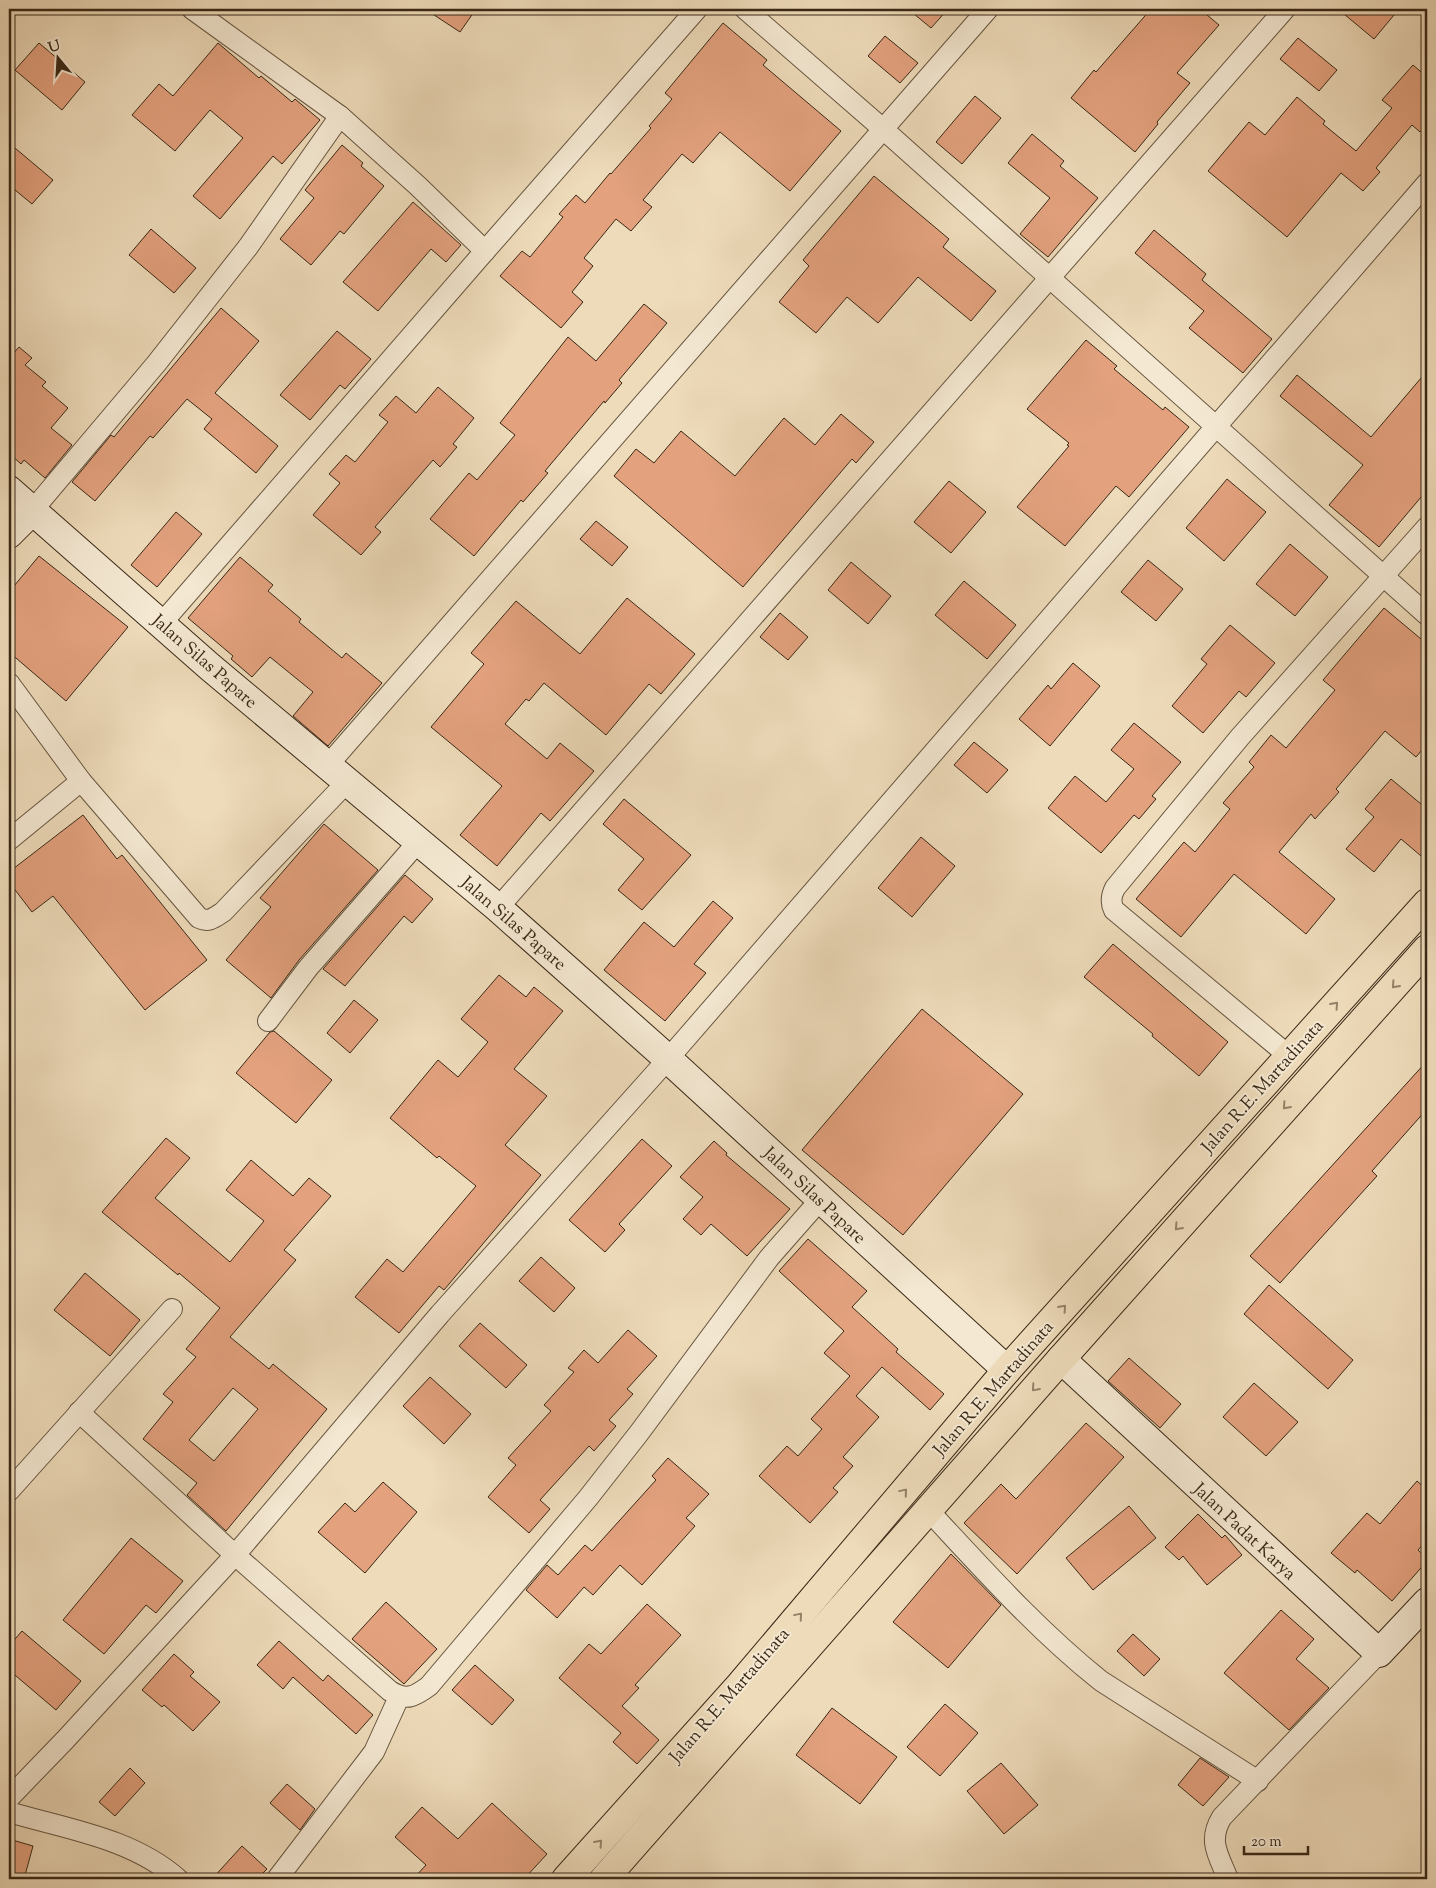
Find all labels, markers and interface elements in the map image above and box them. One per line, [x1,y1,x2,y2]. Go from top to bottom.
north arrow [32,32,82,82]
text: U [46,36,64,59]
street label: Jalan Silas Papare [144,609,262,716]
street label: Jalan Silas Papare [453,871,571,978]
one-way arrow [1392,979,1401,988]
one-way arrow [1329,1001,1338,1010]
street label: Jalan R.E. Martadinata [1196,1015,1331,1161]
one-way arrow [1283,1101,1292,1110]
street label: Jalan Silas Papare [756,1141,871,1251]
one-way arrow [1175,1222,1184,1231]
one-way arrow [1057,1304,1066,1313]
street label: Jalan R.E. Martadinata [928,1316,1061,1464]
one-way arrow [1032,1383,1041,1392]
street label: Jalan Padat Karya [1186,1477,1301,1587]
one-way arrow [898,1489,907,1498]
one-way arrow [793,1612,802,1621]
street label: Jalan R.E. Martadinata [664,1623,797,1771]
scale bar [1244,1823,1307,1855]
text: 20 m [1251,1832,1282,1853]
one-way arrow [593,1839,602,1848]

